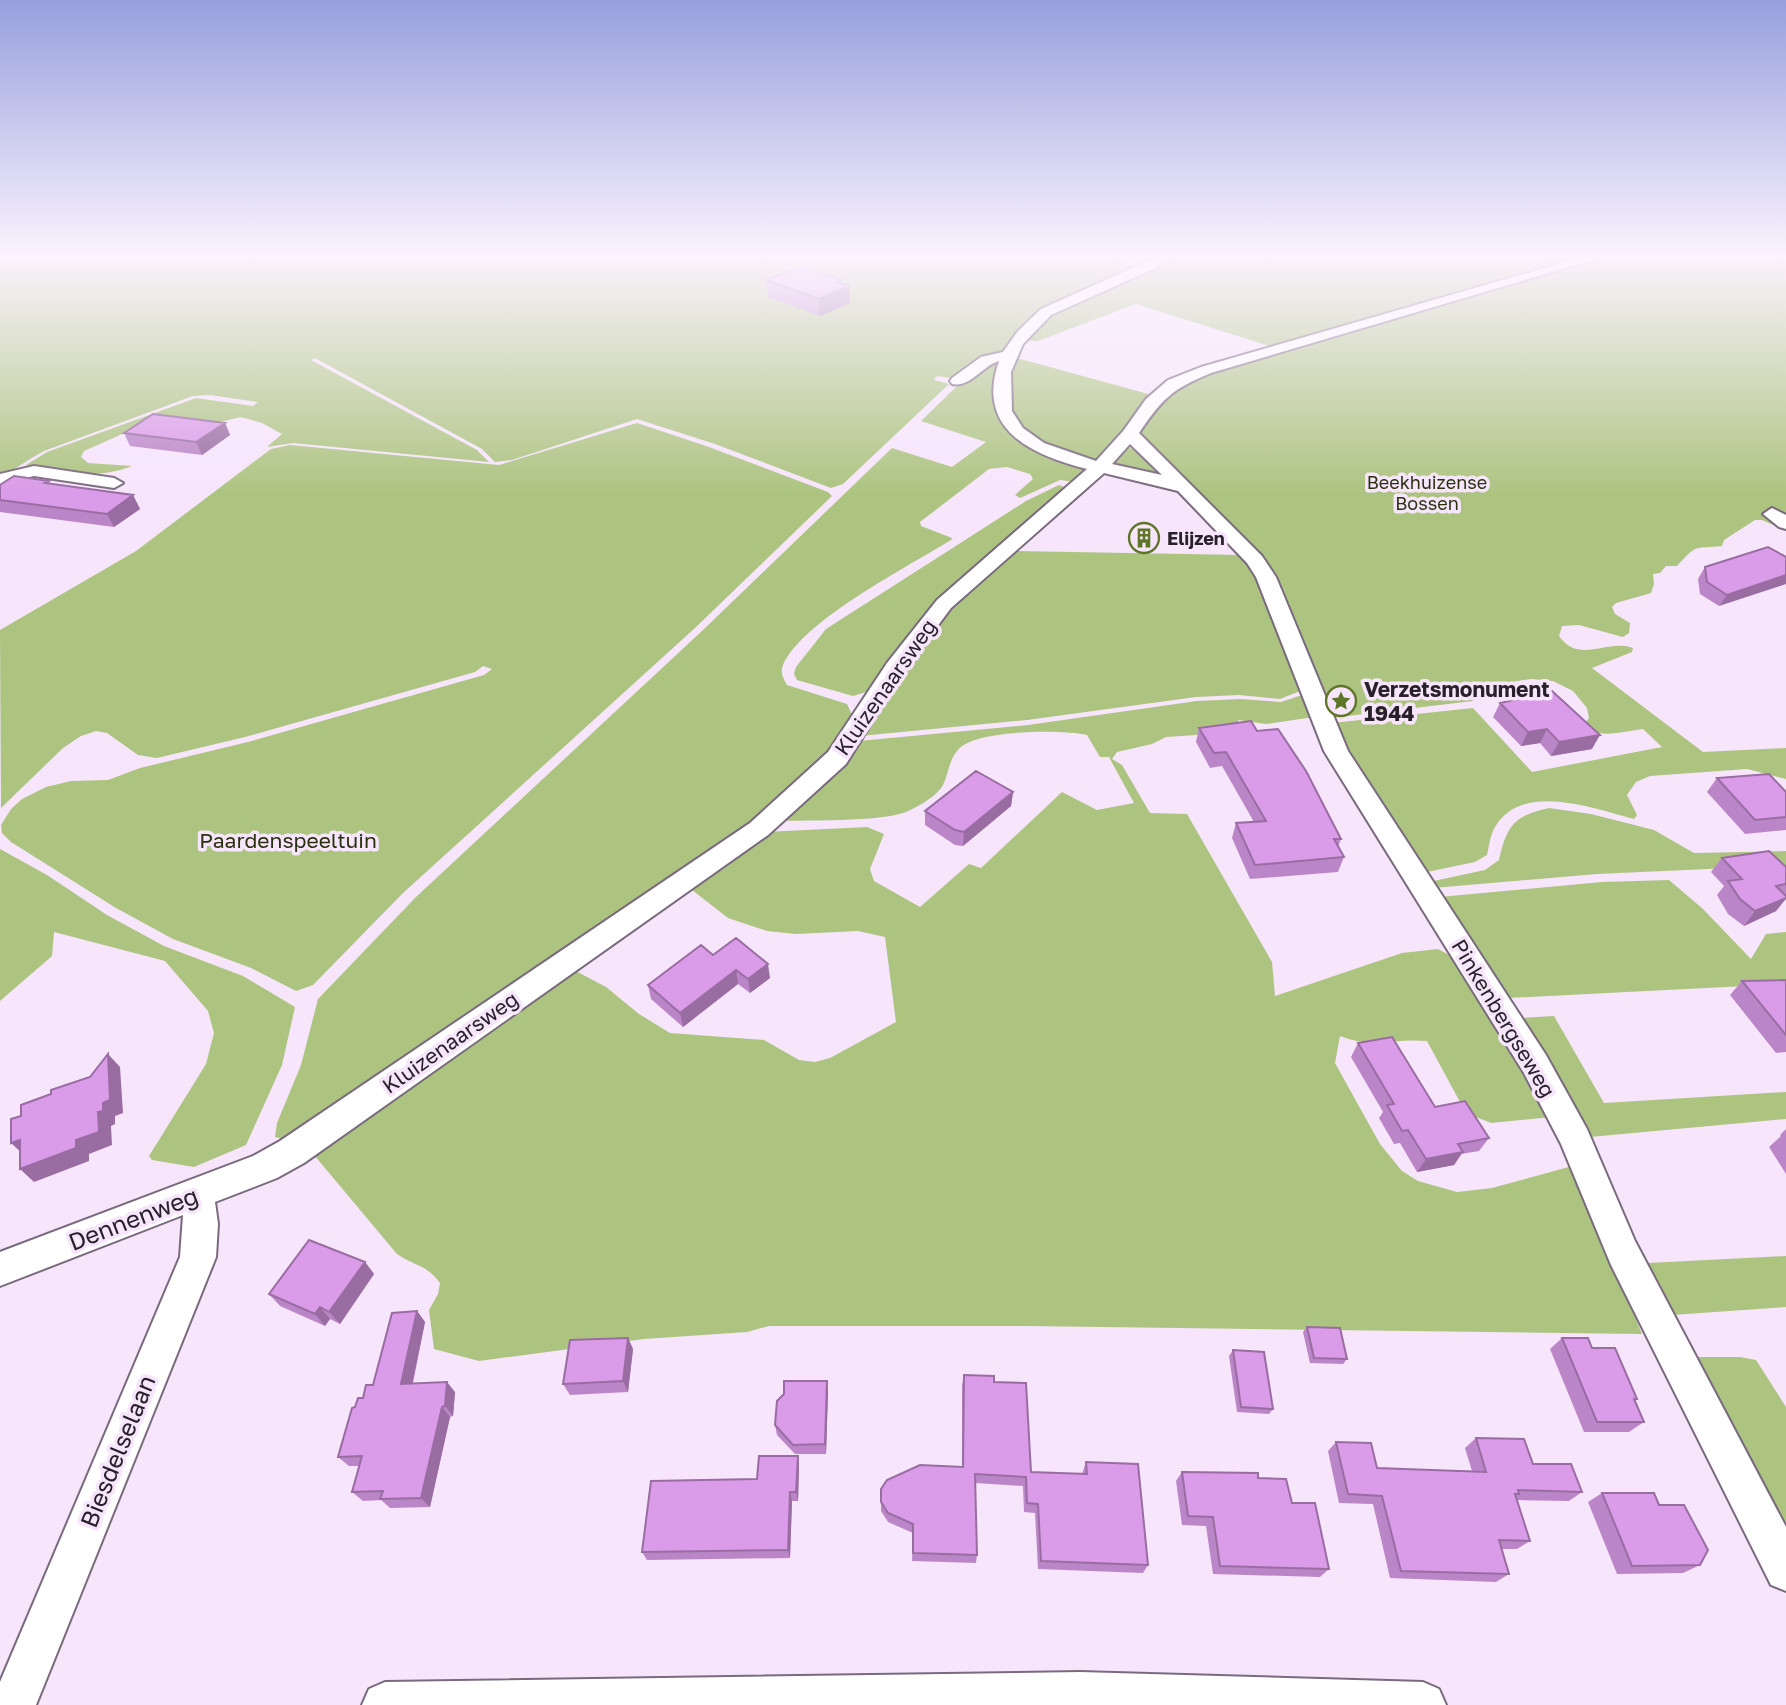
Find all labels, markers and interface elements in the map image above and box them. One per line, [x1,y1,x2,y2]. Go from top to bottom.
park label: Beekhuizense Bossen [1367,471,1487,514]
building icon: Elijzen [1127,521,1161,555]
place label: Elijzen [1167,527,1225,549]
street label: Kluizenaarsweg [828,614,942,760]
place label: Verzetsmonument 1944 [1364,676,1550,726]
place icon: Verzetsmonument 1944 [1324,684,1358,718]
park label: Paardenspeeltuin [199,827,377,853]
street label: Pinkenbergseweg [1447,934,1561,1102]
street label: Kluizenaarsweg [377,985,523,1099]
street label: Dennenweg [64,1180,202,1256]
street label: Biesdelselaan [73,1371,161,1531]

